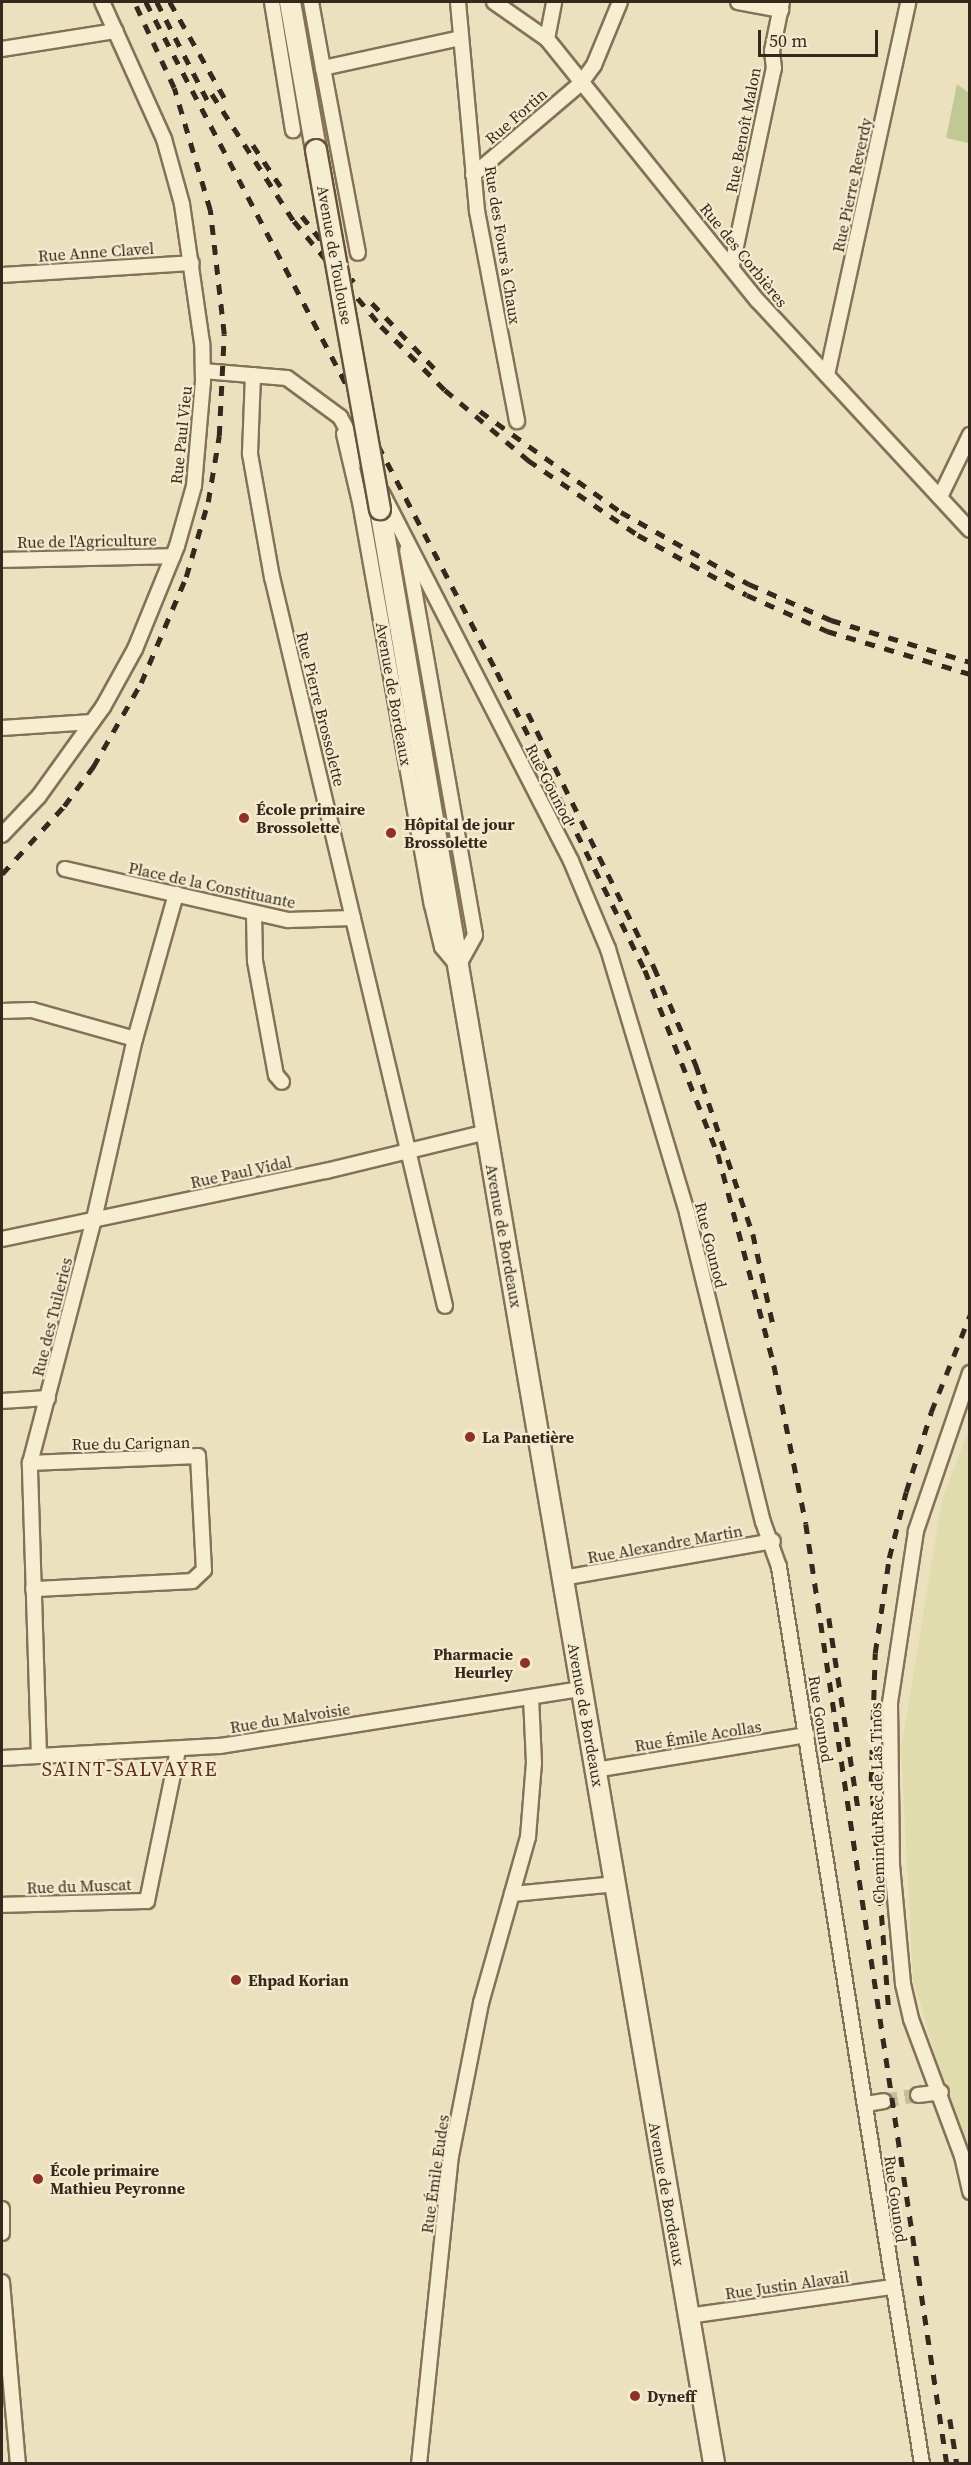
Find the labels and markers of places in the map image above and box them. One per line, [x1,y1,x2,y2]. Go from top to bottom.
place label: École primaire Brossolette [256,799,365,837]
marker: École primaire Brossolette [237,811,251,825]
place label: Hôpital de jour Brossolette [404,814,515,852]
marker: Hôpital de jour Brossolette [382,824,400,842]
place label: La Panetière [482,1427,574,1447]
marker: La Panetière [463,1430,477,1444]
place label: Pharmacie Heurley [433,1644,513,1682]
marker: Pharmacie Heurley [518,1656,532,1670]
place label: Ehpad Korian [248,1970,349,1990]
marker: Ehpad Korian [229,1973,243,1987]
place label: École primaire Mathieu Peyronne [50,2160,185,2198]
marker: École primaire Mathieu Peyronne [31,2172,45,2186]
place label: Dyneff [647,2386,696,2406]
marker: Dyneff [628,2389,642,2403]

